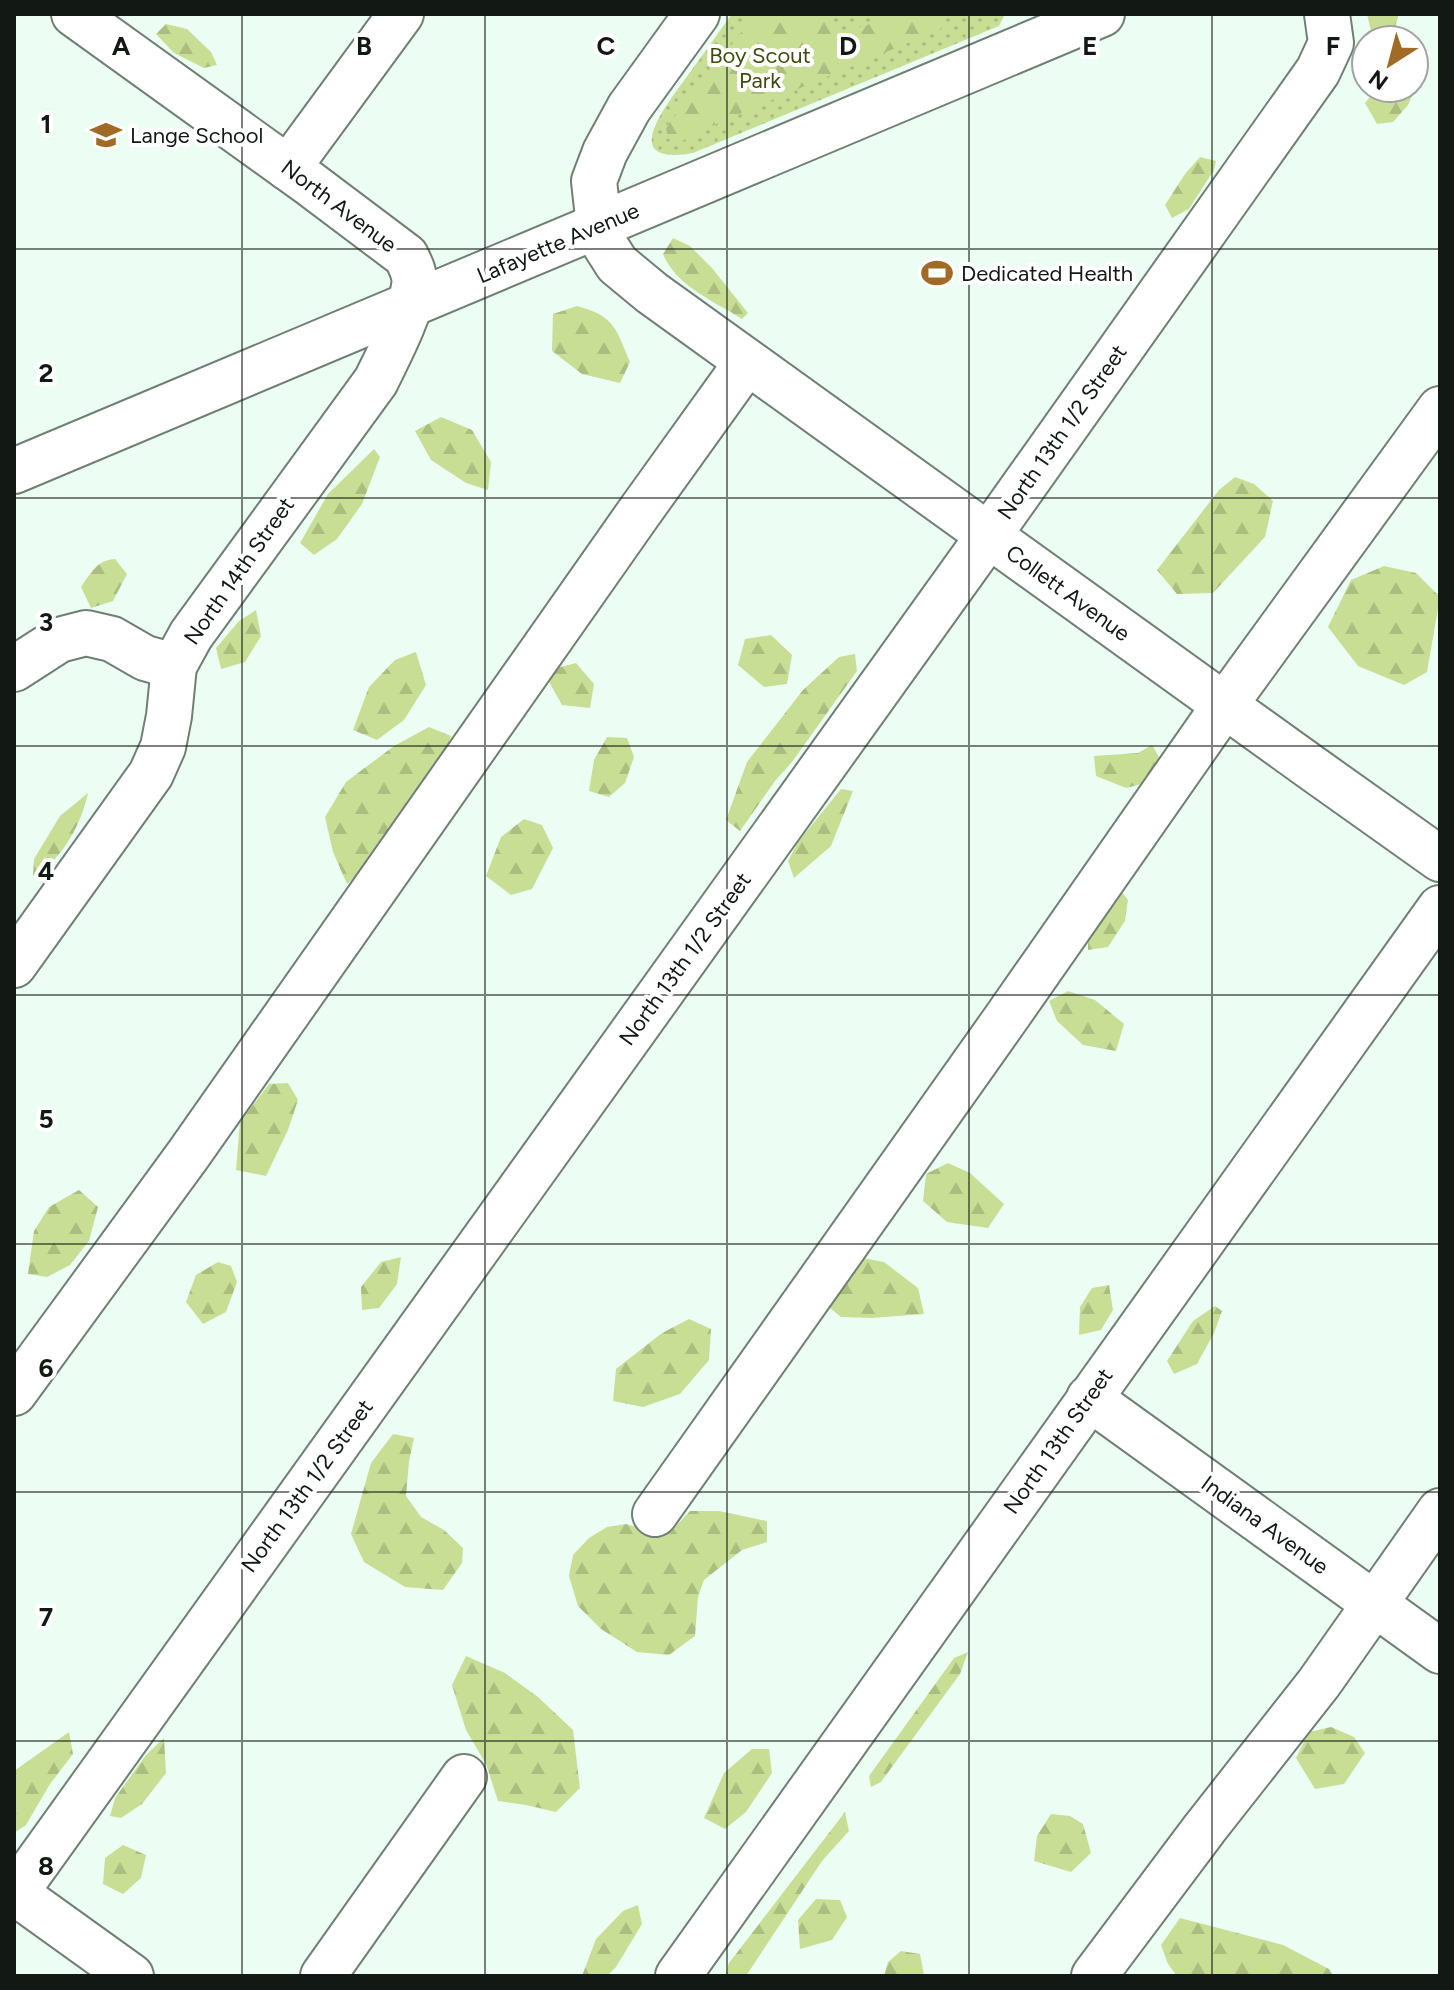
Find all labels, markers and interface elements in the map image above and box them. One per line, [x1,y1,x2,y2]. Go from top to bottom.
north arrow [1350,24,1430,104]
text: A [112,30,131,62]
text: B [356,30,372,62]
text: C [597,30,616,62]
text: D [839,30,857,62]
text: E [1082,30,1098,62]
text: F [1326,30,1340,62]
park label: Boy Scout Park [709,42,811,94]
text: N [1364,64,1393,96]
text: 1 [41,108,51,140]
school or university icon: Lange School [89,118,123,152]
place label: Lange School [130,122,263,149]
street label: North Avenue [276,154,402,258]
street label: Lafayette Avenue [473,197,643,289]
sports icon: Dedicated Health [920,256,954,290]
place label: Dedicated Health [961,260,1133,287]
street label: North 13th 1/2 Street [991,339,1133,525]
text: 2 [38,357,54,389]
street label: North 14th Street [178,492,300,650]
street label: Collett Avenue [1001,539,1135,647]
text: 3 [39,606,53,638]
text: 4 [38,855,54,887]
street label: North 13th 1/2 Street [613,867,757,1051]
text: 5 [38,1103,54,1135]
text: 6 [38,1352,54,1384]
street label: North 13th Street [998,1363,1118,1519]
street label: North 13th 1/2 Street [235,1394,379,1578]
street label: Indiana Avenue [1196,1470,1334,1580]
text: 7 [39,1601,53,1633]
text: 8 [38,1850,54,1882]

